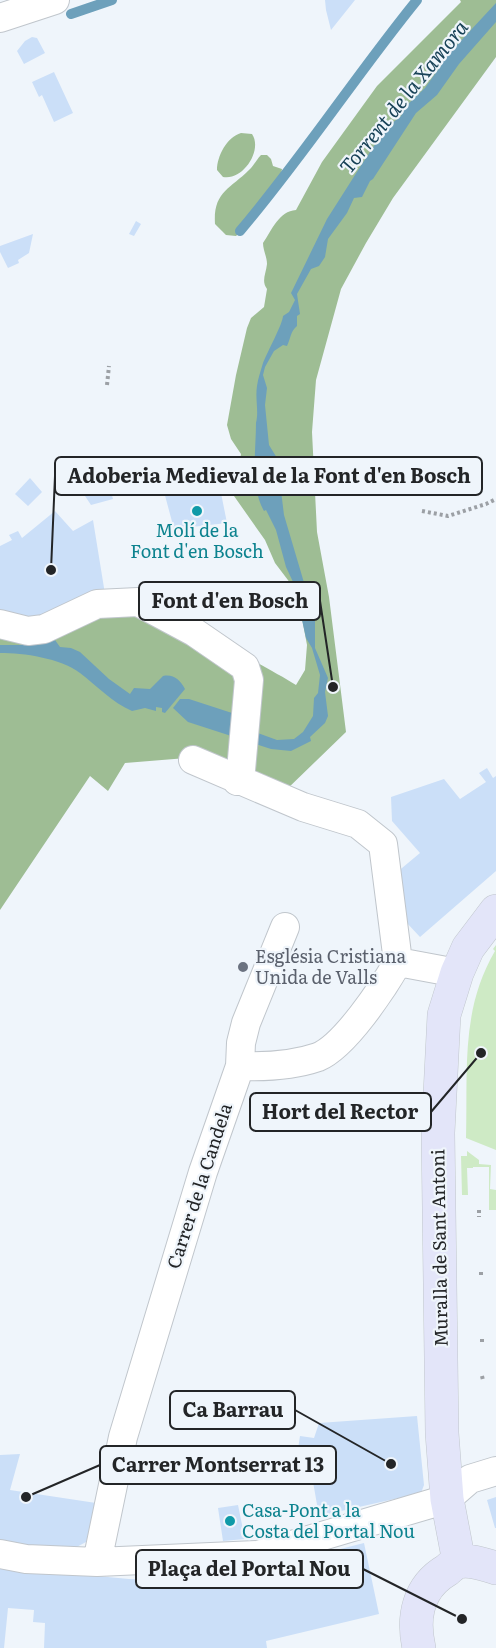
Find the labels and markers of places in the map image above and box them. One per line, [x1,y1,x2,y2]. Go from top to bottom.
callout: Adoberia Medieval de la Font d'en Bosch [55,457,482,495]
marker: Molí de la Font d'en Bosch [190,504,204,518]
place label: Molí de la Font d'en Bosch [130,516,264,564]
callout: Font d'en Bosch [139,582,320,620]
place label: Església Cristiana Unida de Valls [255,942,407,990]
marker: Església Cristiana Unida de Valls [236,960,250,974]
callout: Hort del Rector [250,1093,431,1131]
callout: Ca Barrau [170,1391,295,1429]
callout: Carrer Montserrat 13 [100,1446,336,1484]
place label: Casa-Pont a la Costa del Portal Nou [242,1496,415,1544]
marker: Casa-Pont a la Costa del Portal Nou [223,1514,237,1528]
callout: Plaça del Portal Nou [136,1550,363,1588]

